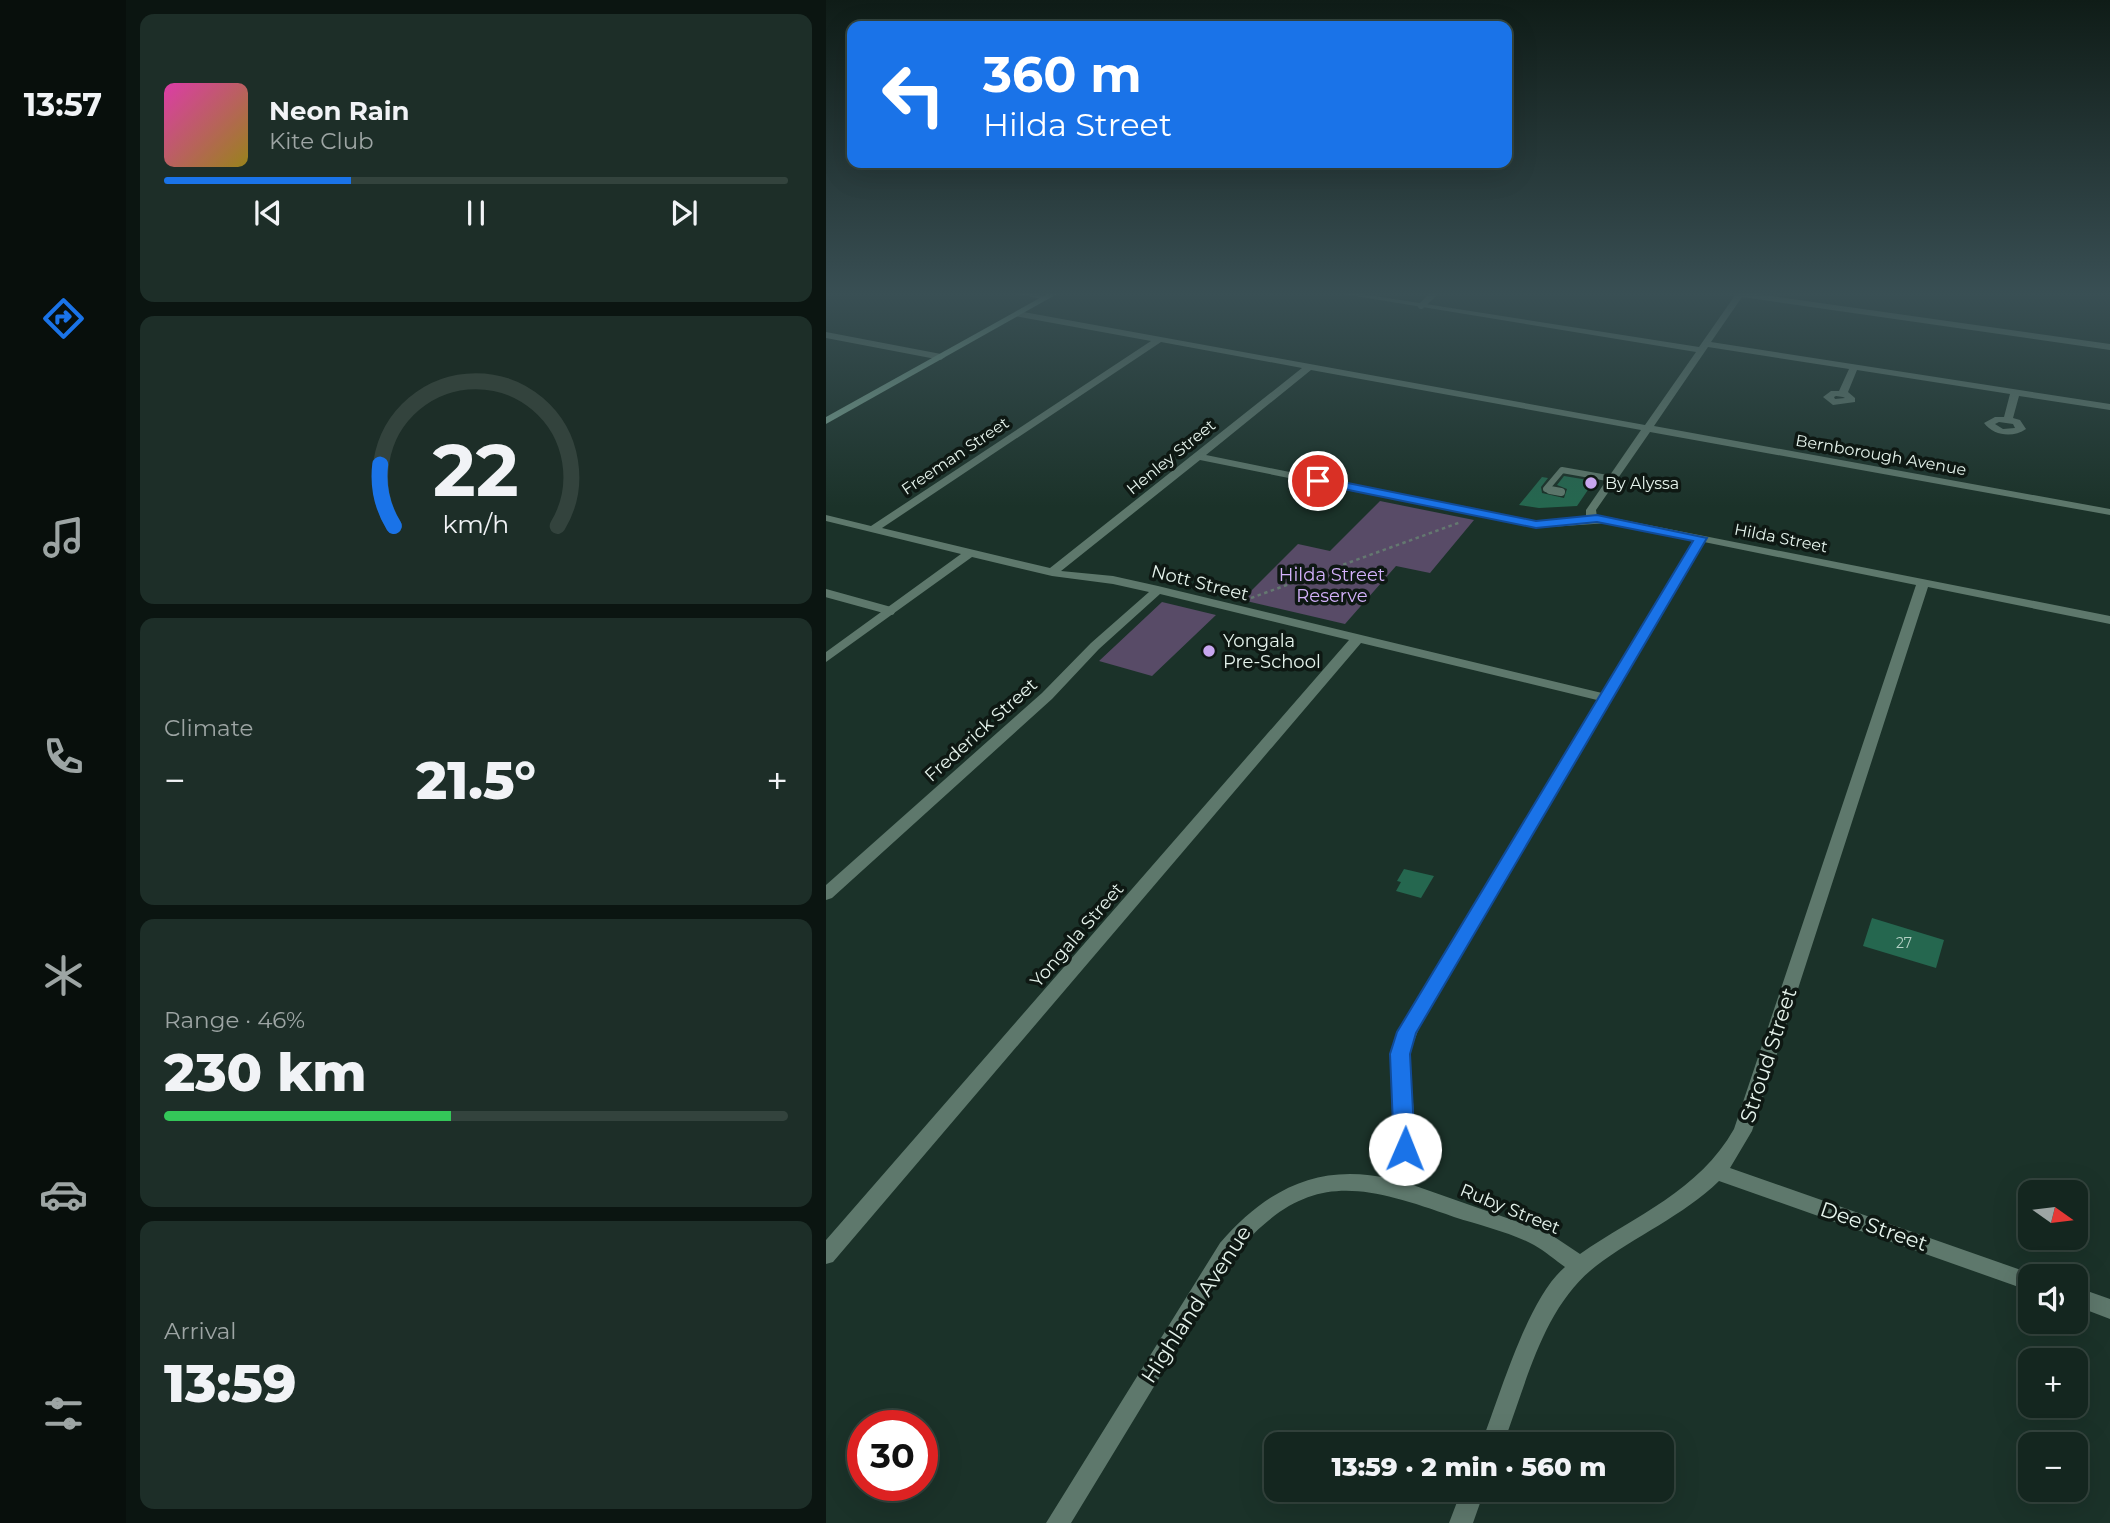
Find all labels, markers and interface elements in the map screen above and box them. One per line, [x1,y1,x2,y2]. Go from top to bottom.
text: 360 m [983,45,1142,104]
icon: left [868,49,959,140]
text: 13:57 [24,85,102,124]
text: Neon Rain [269,95,410,127]
text: Hilda Street [983,105,1172,144]
text: Kite Club [269,127,374,155]
icon: previous [249,194,287,232]
icon: pause [457,194,495,232]
icon: next [665,194,703,232]
icon: directions [39,294,88,343]
street label: Freeman Street [898,413,1013,499]
street label: Henley Street [1123,415,1220,499]
text: 22 [433,426,519,514]
street label: Bernborough Avenue [1794,431,1968,479]
pin [1288,451,1348,511]
icon: arrive [1299,462,1337,500]
place label: By Alyssa [1605,474,1679,493]
marker: By Alyssa [1583,475,1599,491]
text: km/h [443,508,509,538]
icon: music [39,513,88,562]
street label: Hilda Street [1733,520,1830,556]
street label: Nott Street [1149,560,1251,606]
park label: Hilda Street Reserve [1279,564,1385,607]
place label: Yongala Pre-School [1223,630,1321,673]
marker: Yongala Pre-School [1201,643,1217,659]
street label: Frederick Street [920,674,1042,786]
text: Climate [164,714,253,742]
icon: phone [39,732,88,781]
text: 21.5° [416,749,536,812]
text: − [164,757,186,804]
text: + [766,757,788,804]
street label: Yongala Street [1026,878,1128,992]
house number: 27 [1896,934,1912,952]
icon: climate [39,951,88,1000]
street label: Stroud Street [1734,985,1802,1125]
text: Range · 46% [164,1006,305,1034]
text: 230 km [164,1041,367,1104]
position arrow [1368,1112,1442,1186]
icon: car [39,1170,88,1219]
street label: Ruby Street [1457,1179,1563,1239]
north arrow [2018,1180,2088,1250]
map controls [2018,1180,2088,1502]
street label: Dee Street [1817,1196,1931,1256]
street label: Highland Avenue [1136,1221,1256,1387]
button: sound [2018,1264,2088,1334]
text: Arrival [164,1317,237,1345]
button: + [2018,1348,2088,1418]
text: 13:59 [164,1352,296,1415]
icon: filters [39,1389,88,1438]
speed limit sign: 30 [847,1410,938,1501]
button: − [2018,1432,2088,1502]
text: 13:59 · 2 min · 560 m [1331,1451,1607,1483]

